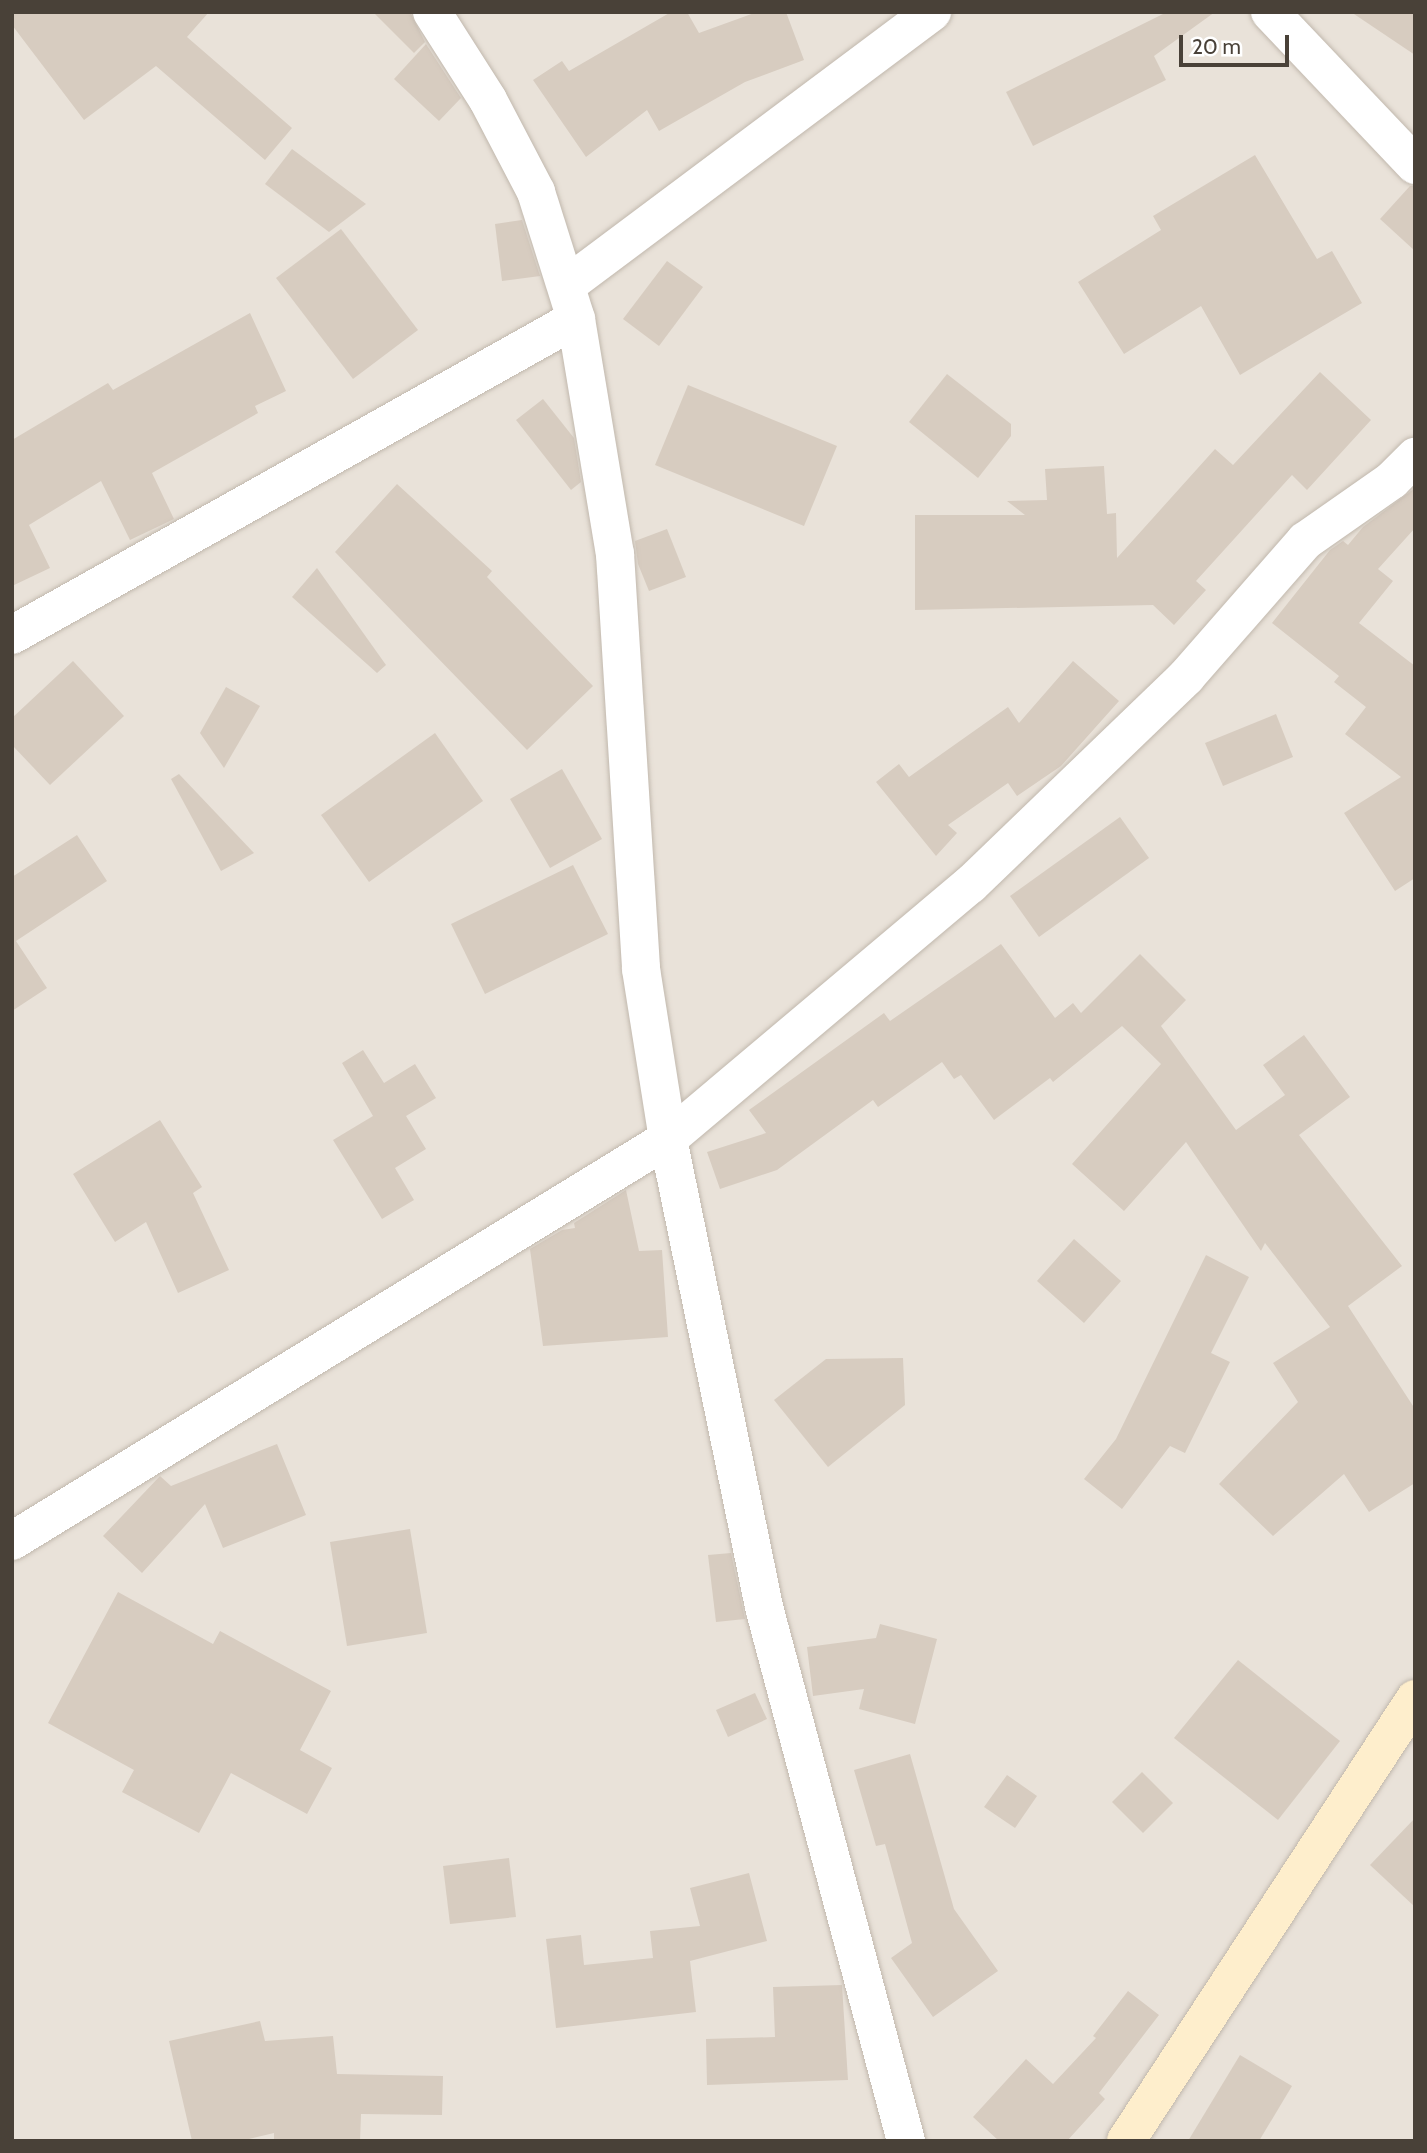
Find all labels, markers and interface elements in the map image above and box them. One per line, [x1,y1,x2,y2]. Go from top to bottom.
scale bar [1182,21,1292,65]
text: 20 m [1192,34,1241,59]

